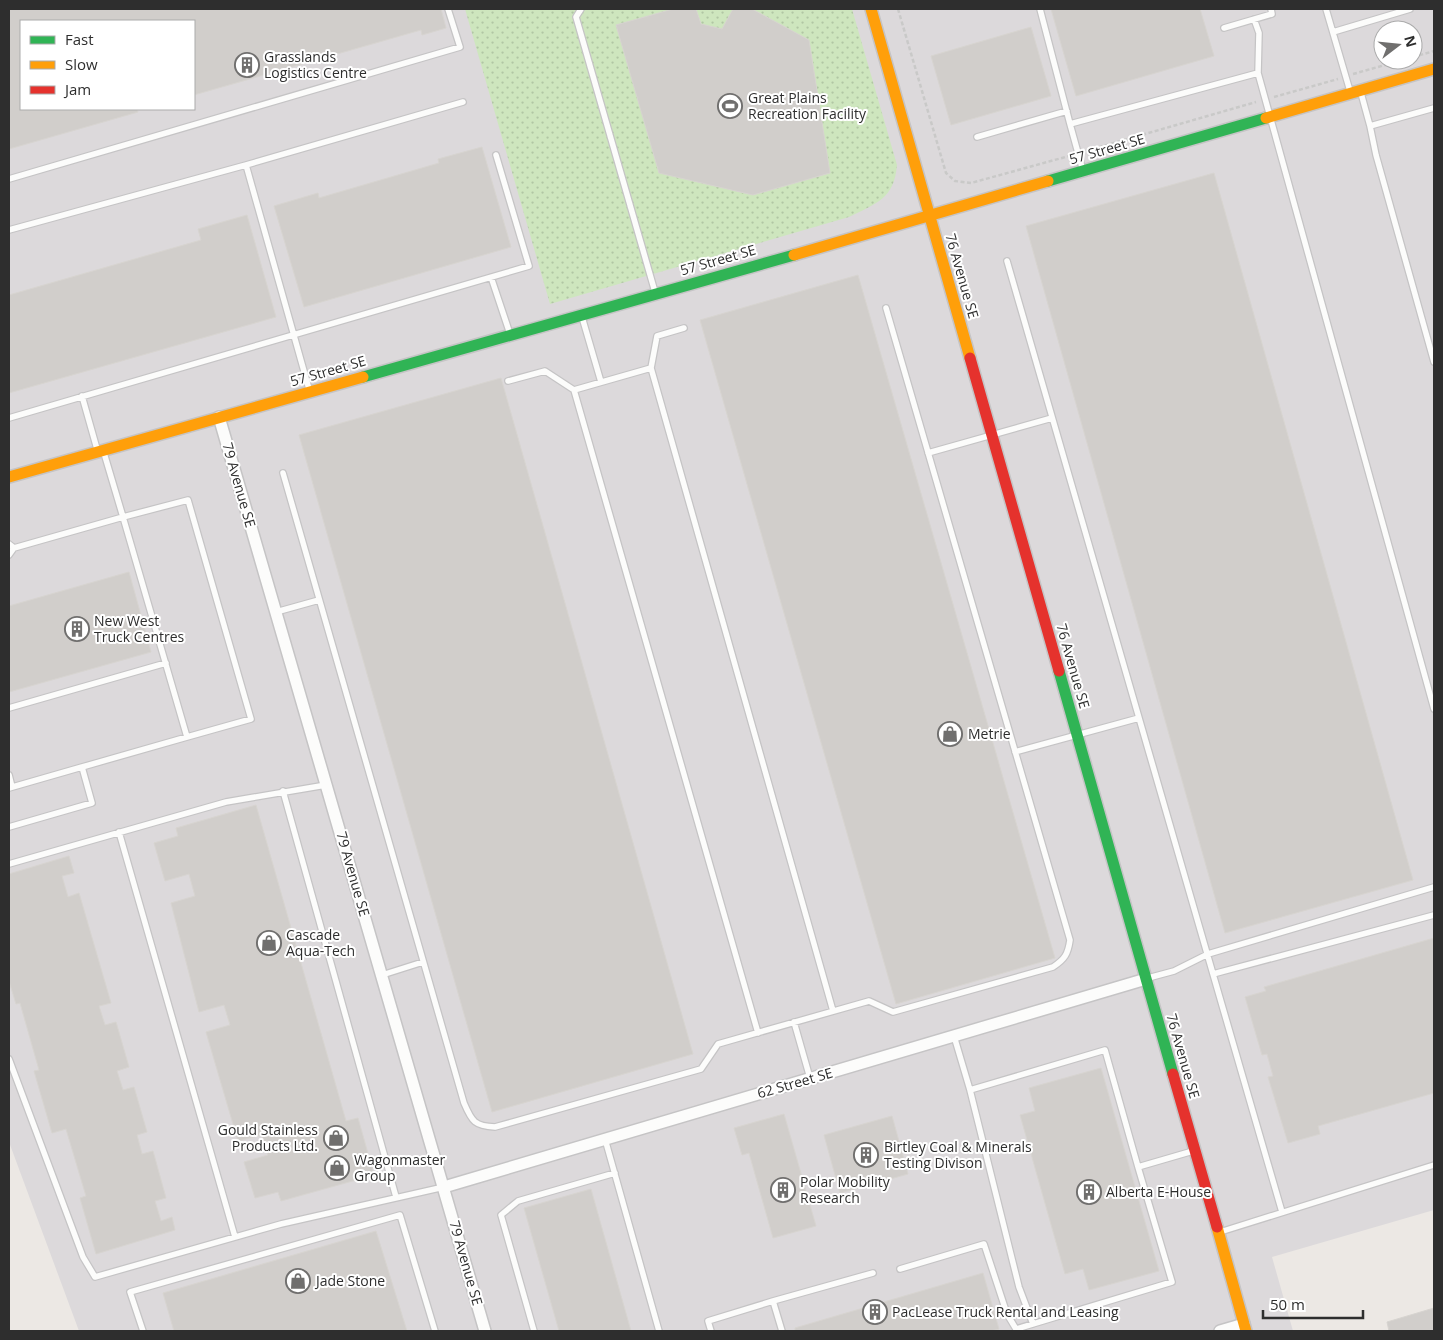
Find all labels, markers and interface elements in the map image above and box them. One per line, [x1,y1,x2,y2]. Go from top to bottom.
legend [20,20,195,110]
north arrow [1373,20,1423,70]
text: Fast [65,29,94,49]
text: N [1400,33,1422,49]
place label: Grasslands Logistics Centre [264,47,367,82]
building icon: Grasslands Logistics Centre [234,52,260,78]
text: Slow [65,54,98,74]
text: Jam [63,79,91,99]
place label: Great Plains Recreation Facility [748,88,867,123]
sports icon: Great Plains Recreation Facility [717,93,743,119]
street label: 57 Street SE [1067,129,1147,168]
street label: 76 Avenue SE [941,231,984,321]
street label: 57 Street SE [678,240,758,279]
street label: 57 Street SE [288,351,368,390]
street label: 79 Avenue SE [218,440,261,530]
place label: New West Truck Centres [94,611,185,646]
building icon: New West Truck Centres [64,616,90,642]
street label: 76 Avenue SE [1052,621,1095,711]
shop icon: Metrie [937,721,963,747]
place label: Metrie [968,724,1011,743]
street label: 79 Avenue SE [332,829,375,919]
place label: Cascade Aqua-Tech [286,925,355,960]
shop icon: Cascade Aqua-Tech [256,930,282,956]
street label: 76 Avenue SE [1162,1011,1205,1101]
street label: 62 Street SE [755,1063,835,1102]
place label: Gould Stainless Products Ltd. [218,1120,318,1155]
shop icon: Gould Stainless Products Ltd. [323,1125,349,1151]
place label: Birtley Coal & Minerals Testing Divison [884,1137,1032,1172]
building icon: Birtley Coal & Minerals Testing Divison [853,1142,879,1168]
place label: Wagonmaster Group [354,1150,446,1185]
shop icon: Wagonmaster Group [324,1155,350,1181]
place label: Polar Mobility Research [800,1172,891,1207]
building icon: Polar Mobility Research [770,1177,796,1203]
building icon: Alberta E-House [1076,1179,1102,1205]
place label: Alberta E-House [1106,1182,1211,1201]
street label: 79 Avenue SE [445,1218,488,1308]
shop icon: Jade Stone [285,1268,311,1294]
place label: Jade Stone [314,1271,385,1290]
scale bar [1263,1288,1363,1320]
text: 50 m [1270,1294,1305,1314]
building icon: PacLease Truck Rental and Leasing [862,1299,888,1325]
place label: PacLease Truck Rental and Leasing [892,1302,1119,1321]

